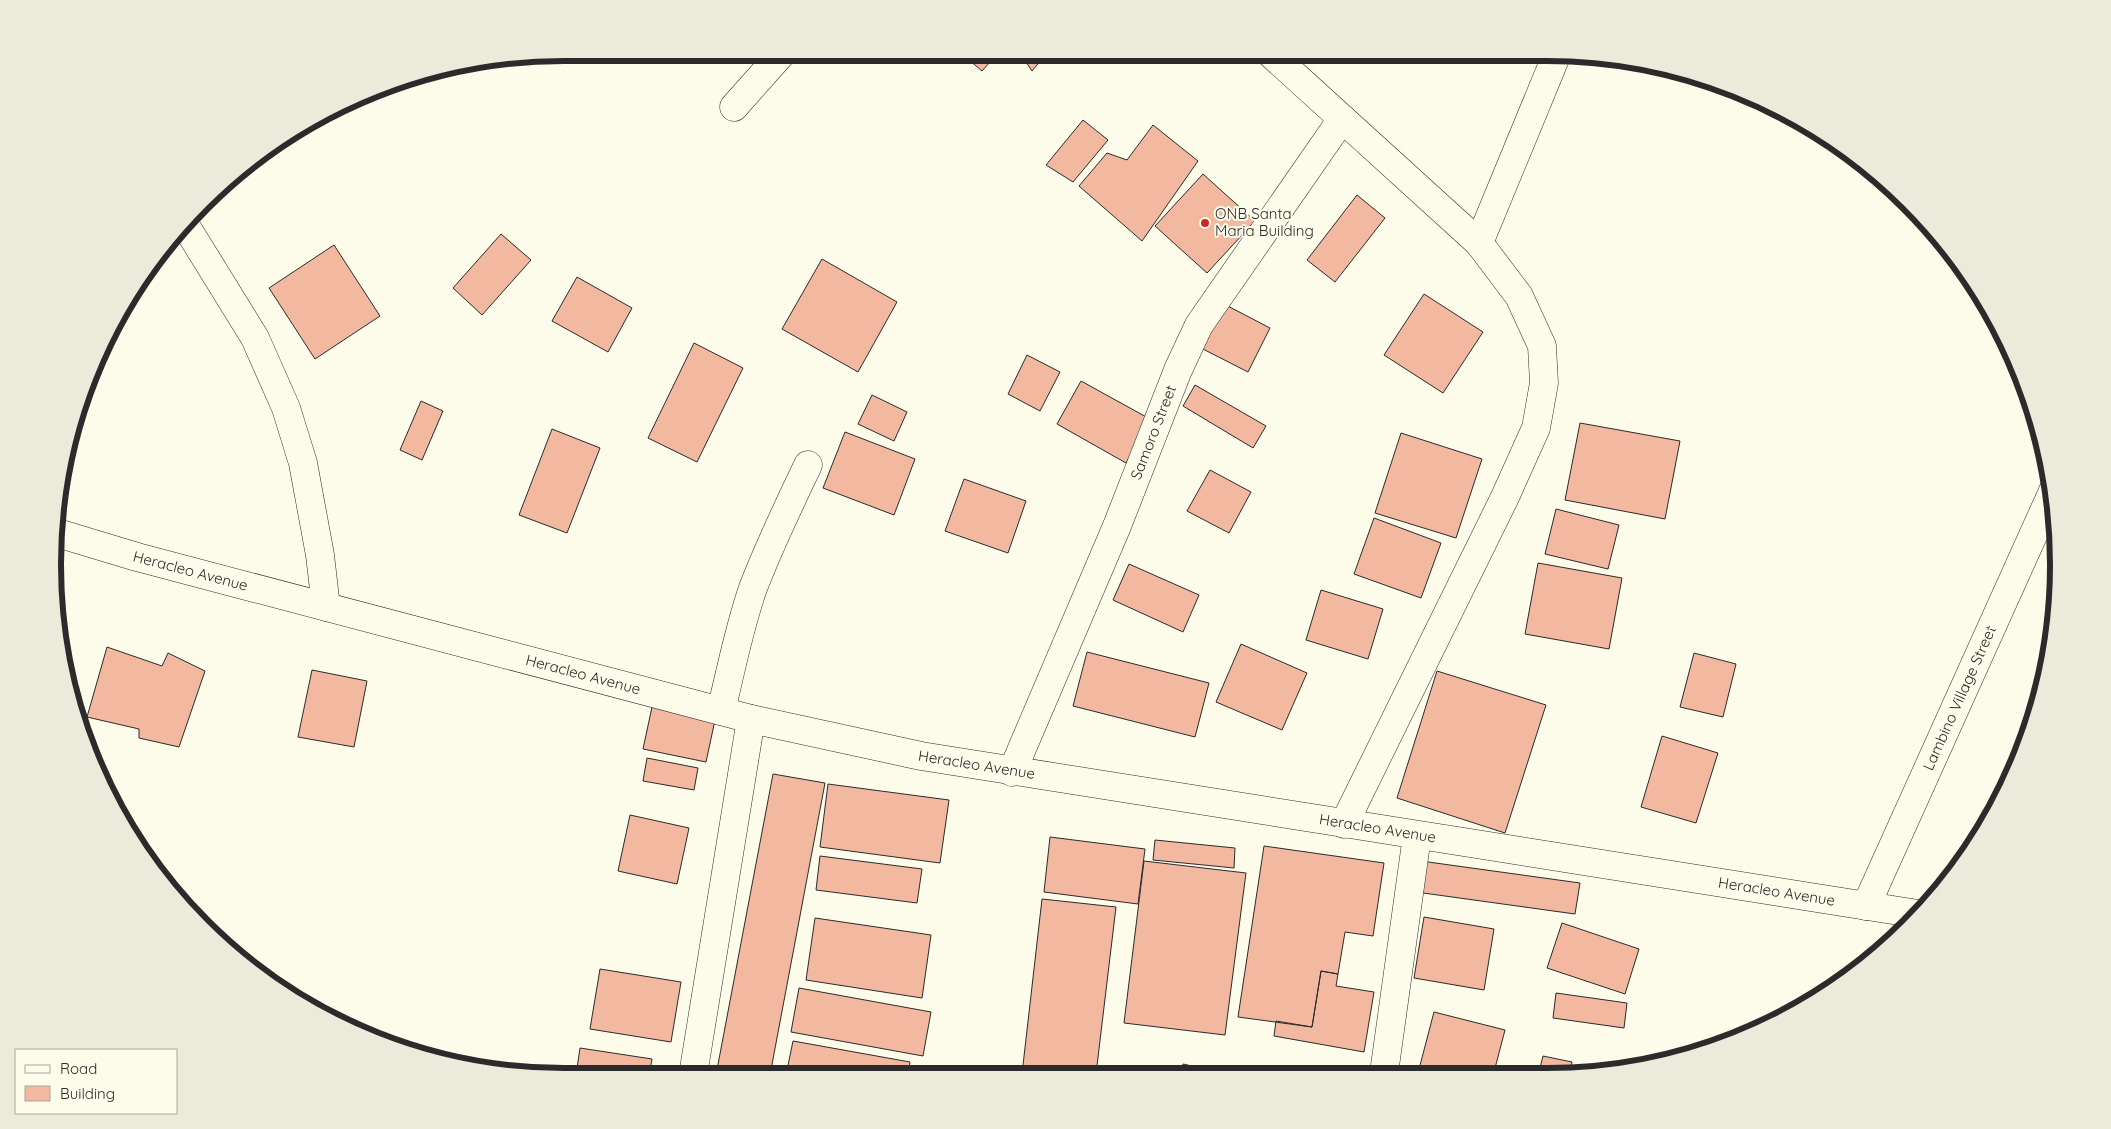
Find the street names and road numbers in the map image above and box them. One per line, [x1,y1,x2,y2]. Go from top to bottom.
street label: Samoro Street [1126,382,1180,482]
street label: Heracleo Avenue [131,546,250,595]
street label: Lambino Village Street [1918,623,2000,773]
street label: Heracleo Avenue [524,650,643,698]
street label: Heracleo Avenue [917,746,1037,783]
street label: Heracleo Avenue [1318,809,1438,846]
street label: Heracleo Avenue [1717,872,1837,910]

